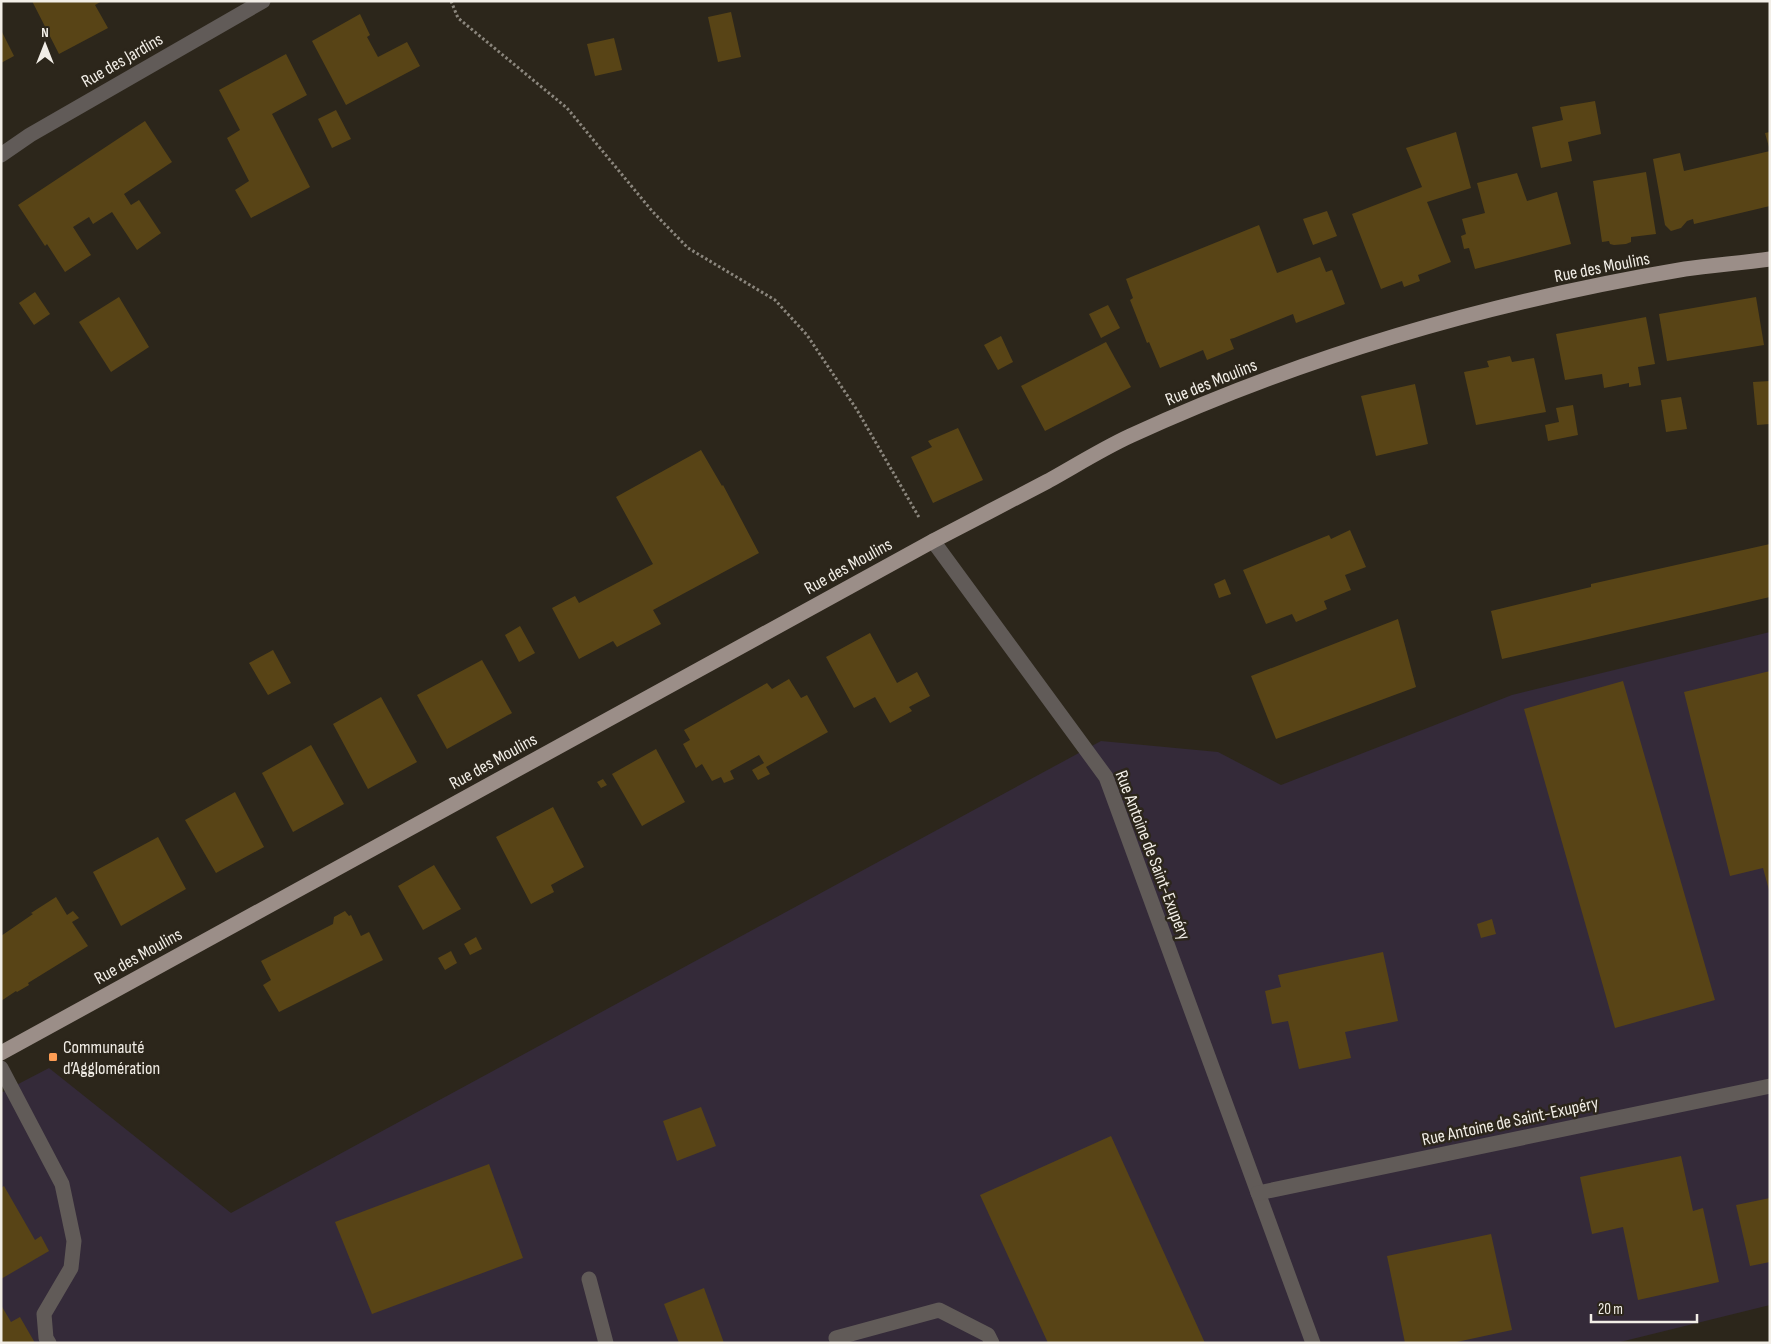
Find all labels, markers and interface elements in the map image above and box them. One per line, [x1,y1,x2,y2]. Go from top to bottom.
north arrow [20,20,70,70]
text: N [41,24,49,41]
street label: Rue des Jardins [78,29,167,92]
street label: Rue des Moulins [1553,248,1652,287]
street label: Rue des Moulins [1162,355,1260,410]
street label: Rue des Moulins [801,534,896,599]
street label: Rue des Moulins [446,729,541,794]
street label: Rue Antoine de Saint-Exupéry [1110,767,1195,943]
street label: Rue des Moulins [91,924,186,989]
place label: Communauté d’Agglomération [63,1037,160,1079]
marker: Communauté d’Agglomération [47,1051,59,1063]
street label: Rue Antoine de Saint-Exupéry [1420,1093,1600,1150]
scale bar [1591,1292,1697,1324]
text: 20 m [1598,1300,1623,1319]

